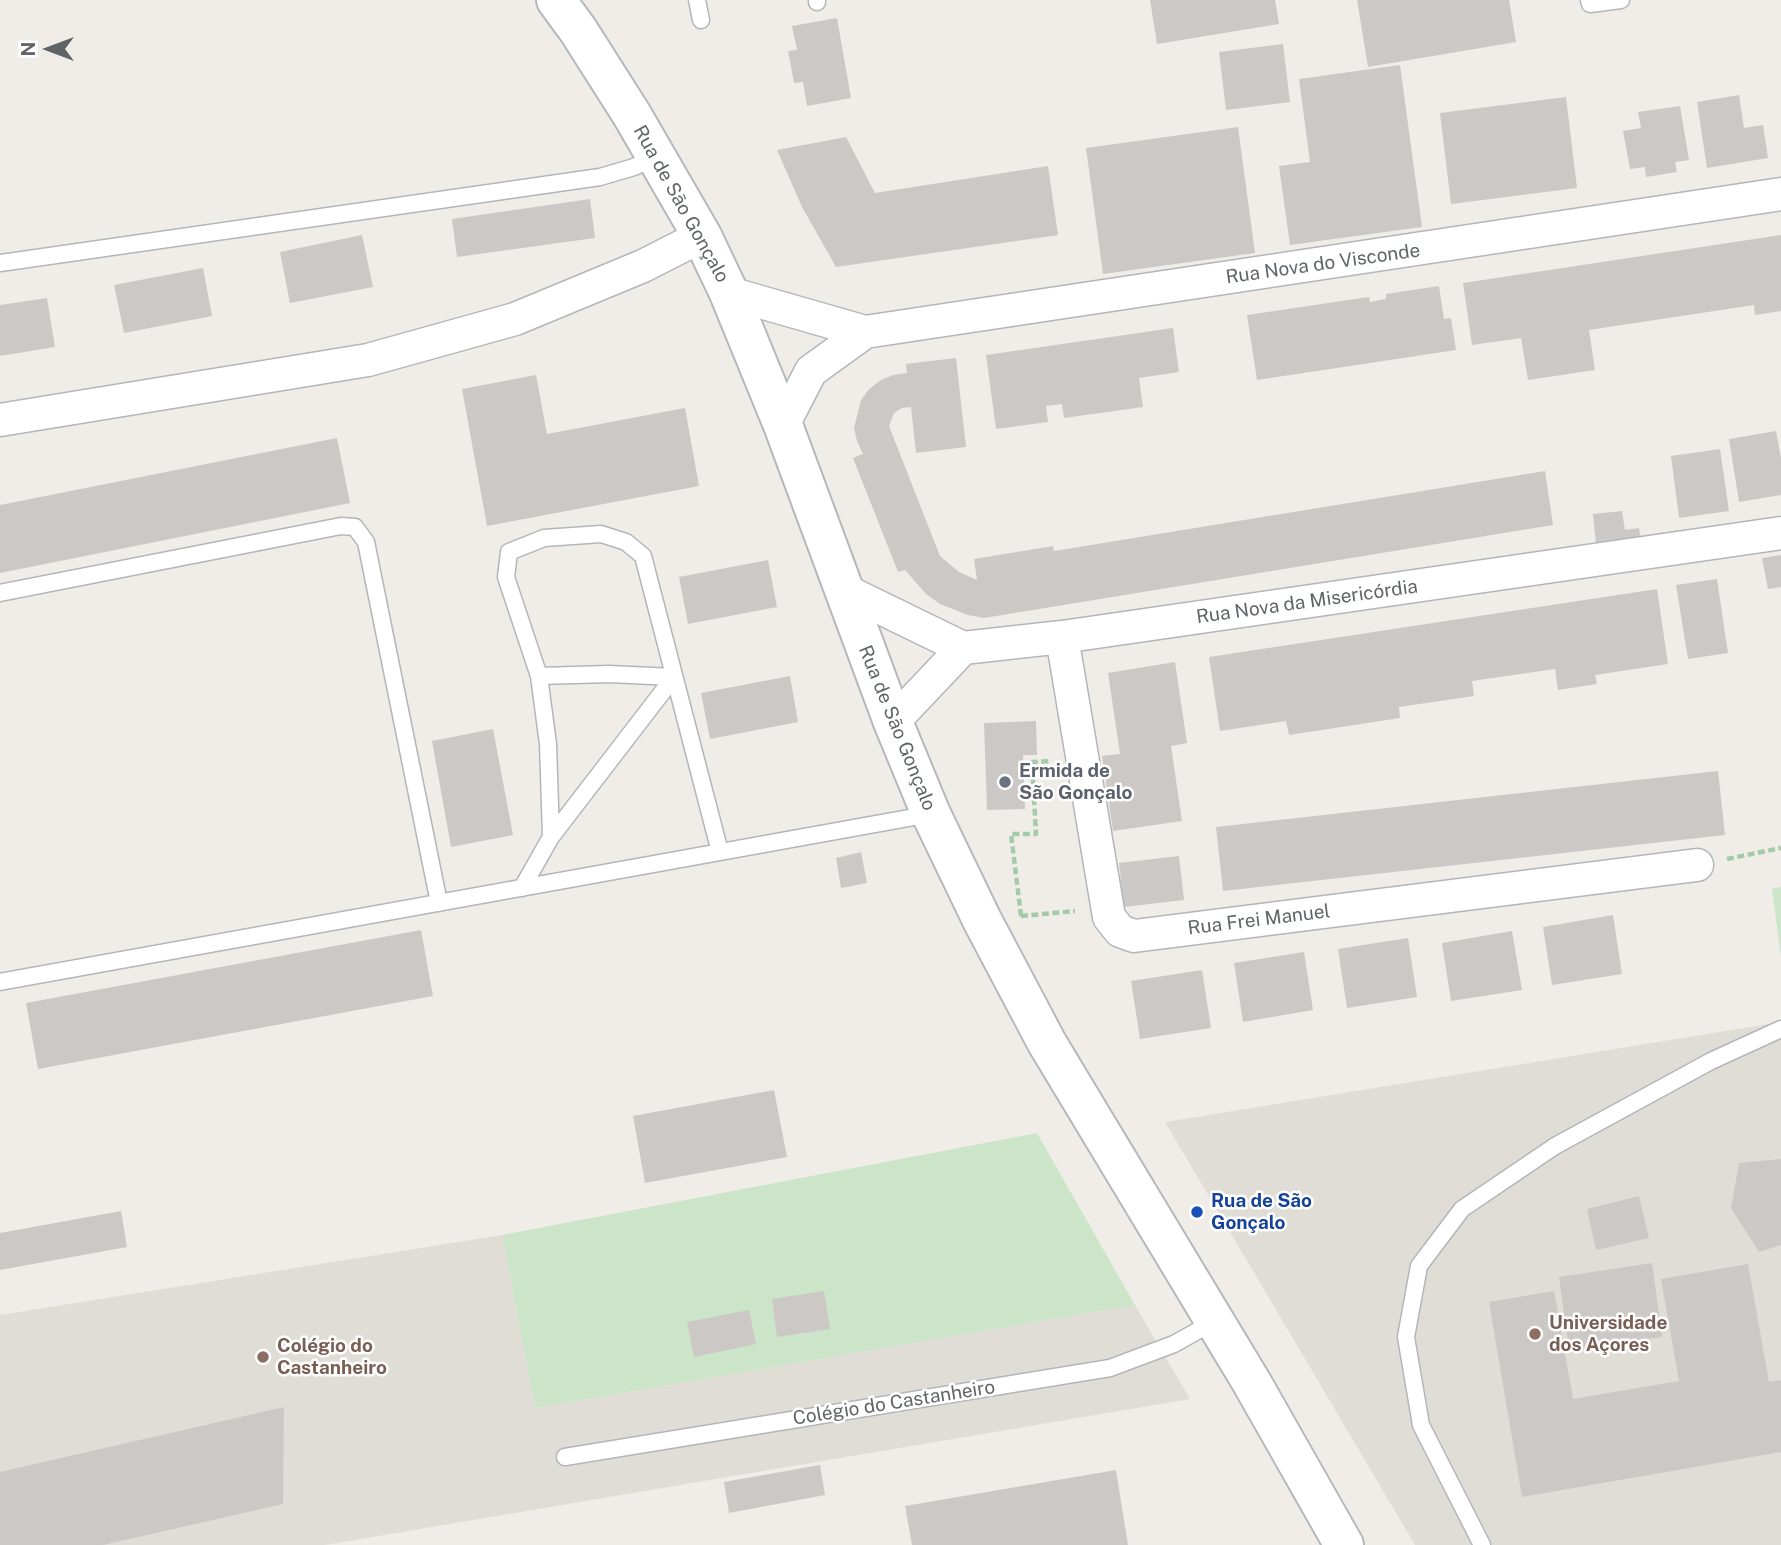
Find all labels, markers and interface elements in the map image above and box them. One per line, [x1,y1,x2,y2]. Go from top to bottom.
north arrow [14,14,84,84]
text: N [17,42,39,56]
street label: Rua de São Gonçalo [628,121,734,287]
street label: Rua Nova do Visconde [1224,239,1422,289]
street label: Rua Nova da Misericórdia [1195,575,1419,629]
street label: Rua de São Gonçalo [853,642,941,814]
place label: Ermida de São Gonçalo [1019,760,1132,804]
marker: Ermida de São Gonçalo [997,774,1013,790]
street label: Rua Frei Manuel [1187,900,1331,940]
place label: Rua de São Gonçalo [1211,1190,1312,1234]
marker: Rua de São Gonçalo [1189,1204,1205,1220]
place label: Universidade dos Açores [1549,1312,1667,1356]
marker: Universidade dos Açores [1527,1326,1543,1342]
place label: Colégio do Castanheiro [277,1335,387,1379]
marker: Colégio do Castanheiro [255,1349,271,1365]
street label: Colégio do Castanheiro [791,1376,997,1430]

